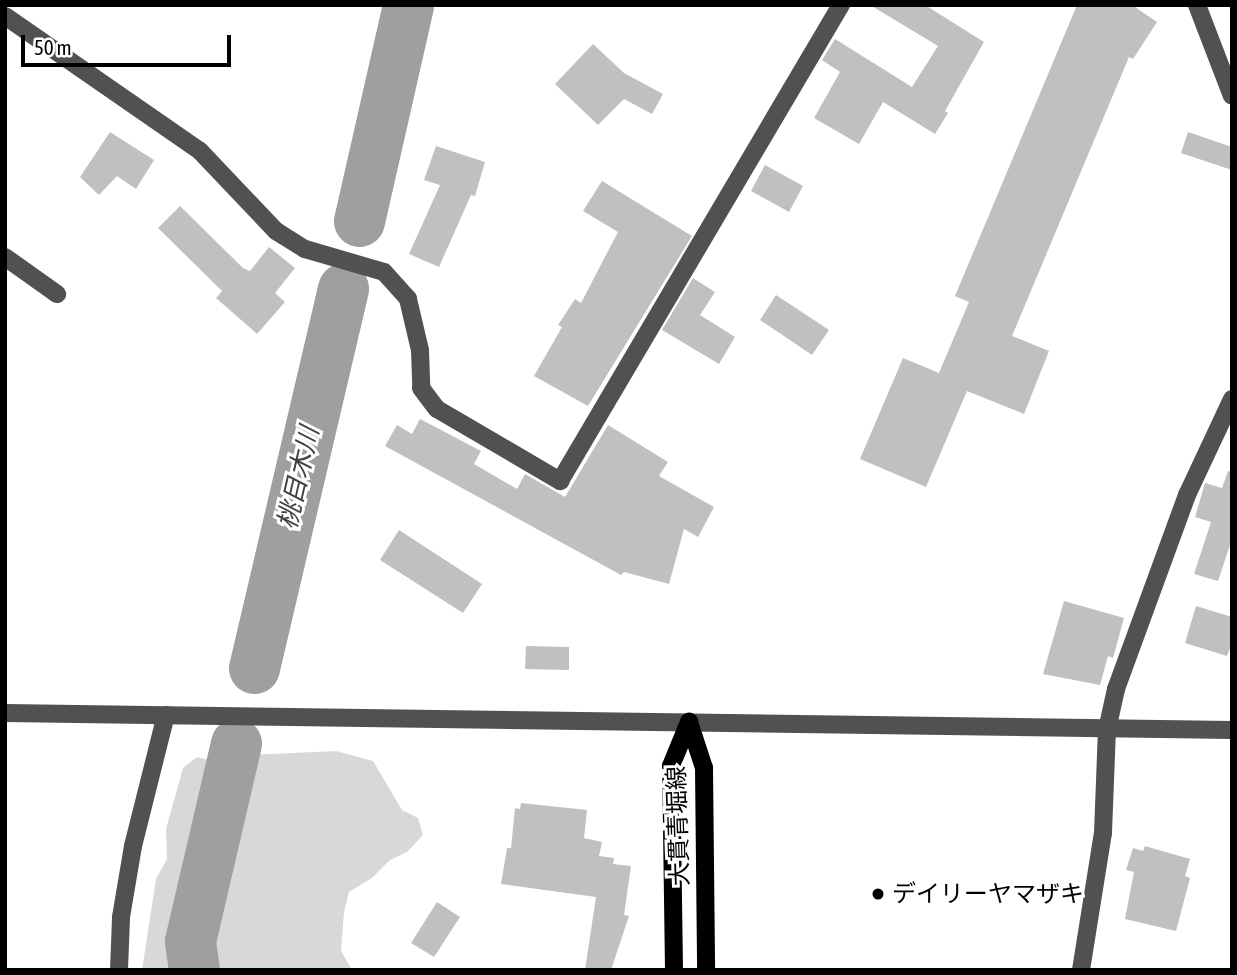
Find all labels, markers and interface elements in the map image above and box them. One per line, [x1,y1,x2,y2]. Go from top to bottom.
scale bar [24,21,234,65]
text: 50 m [34,35,72,59]
water label: 桃目木川 [272,424,326,532]
street label: 大貫青堀線 [662,766,694,886]
place label: デイリーヤマザキ [892,880,1084,908]
marker: デイリーヤマザキ [870,886,886,902]

